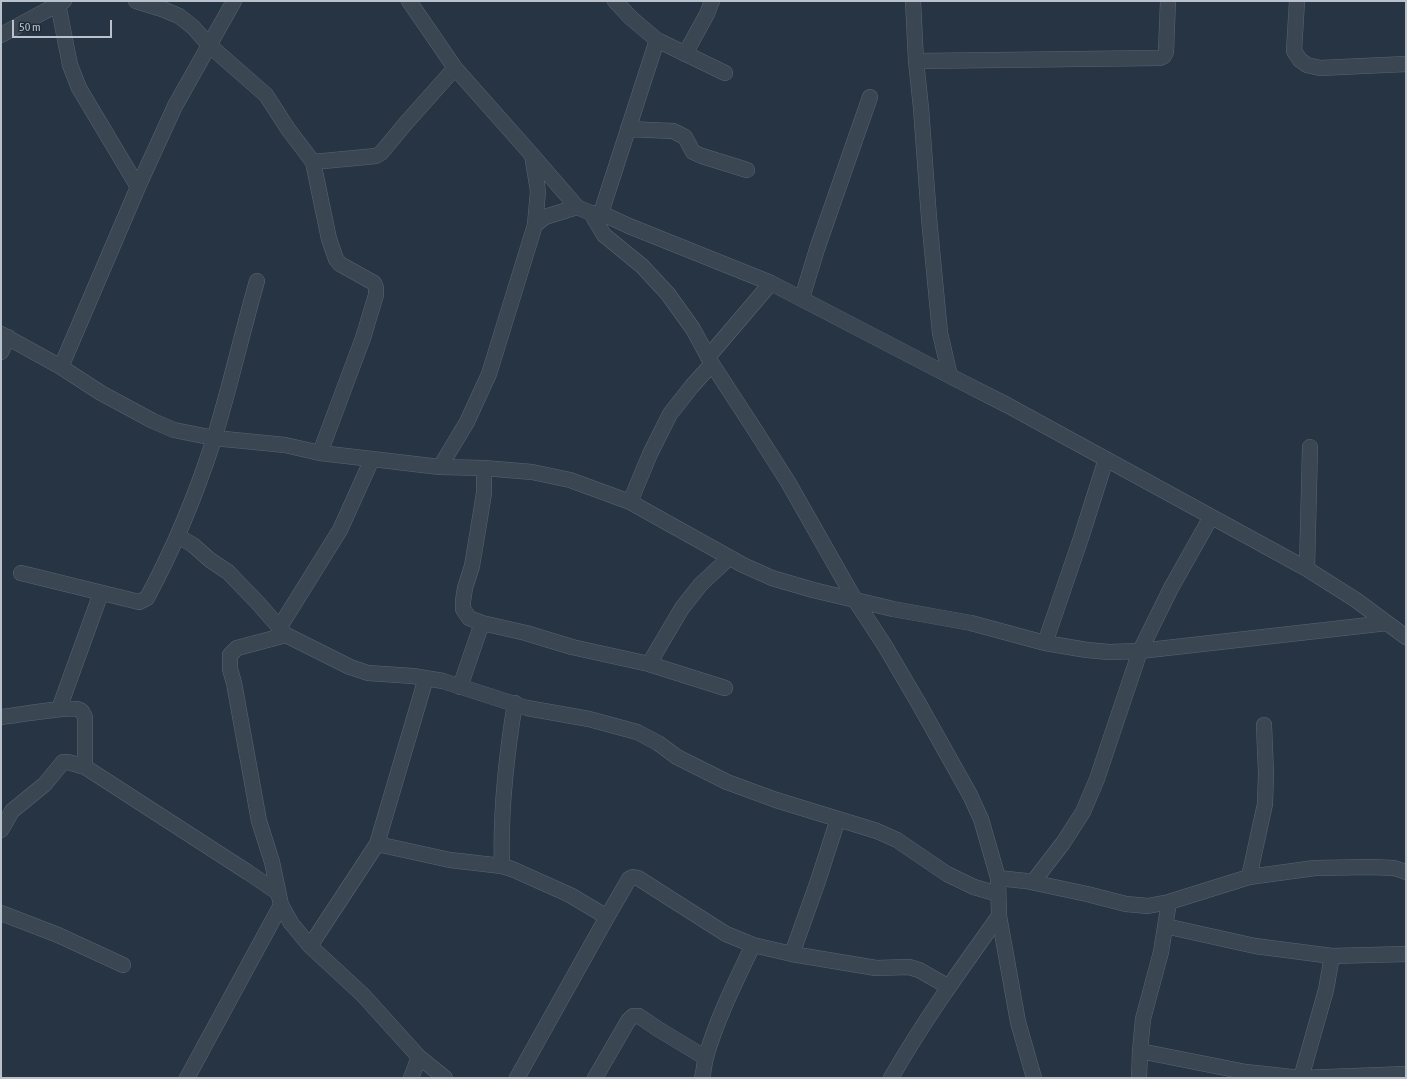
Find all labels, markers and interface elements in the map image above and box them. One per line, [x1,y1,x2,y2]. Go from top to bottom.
scale bar [14,12,114,38]
text: 50 m [19,20,41,34]

